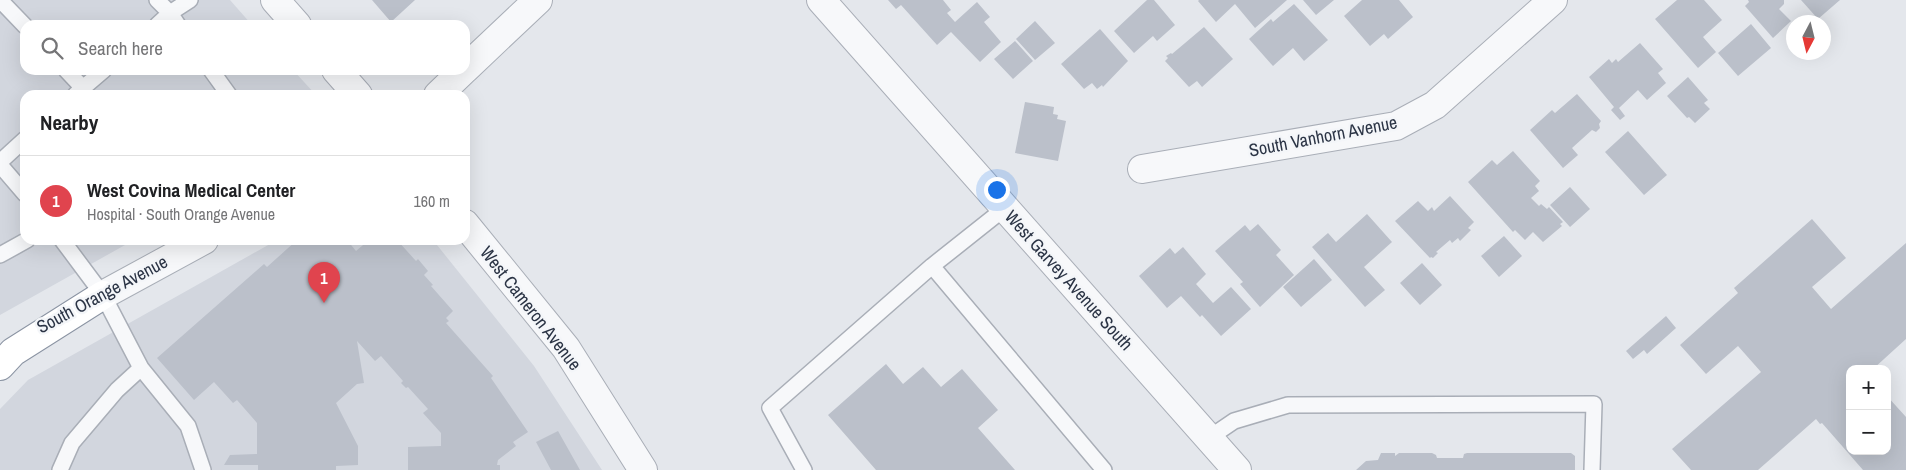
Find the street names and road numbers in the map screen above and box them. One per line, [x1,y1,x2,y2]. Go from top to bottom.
street label: South Vanhorn Avenue [1247,109,1399,163]
street label: West Garvey Avenue South [999,204,1139,356]
street label: West Cameron Avenue [475,241,587,375]
street label: South Orange Avenue [32,249,172,339]

